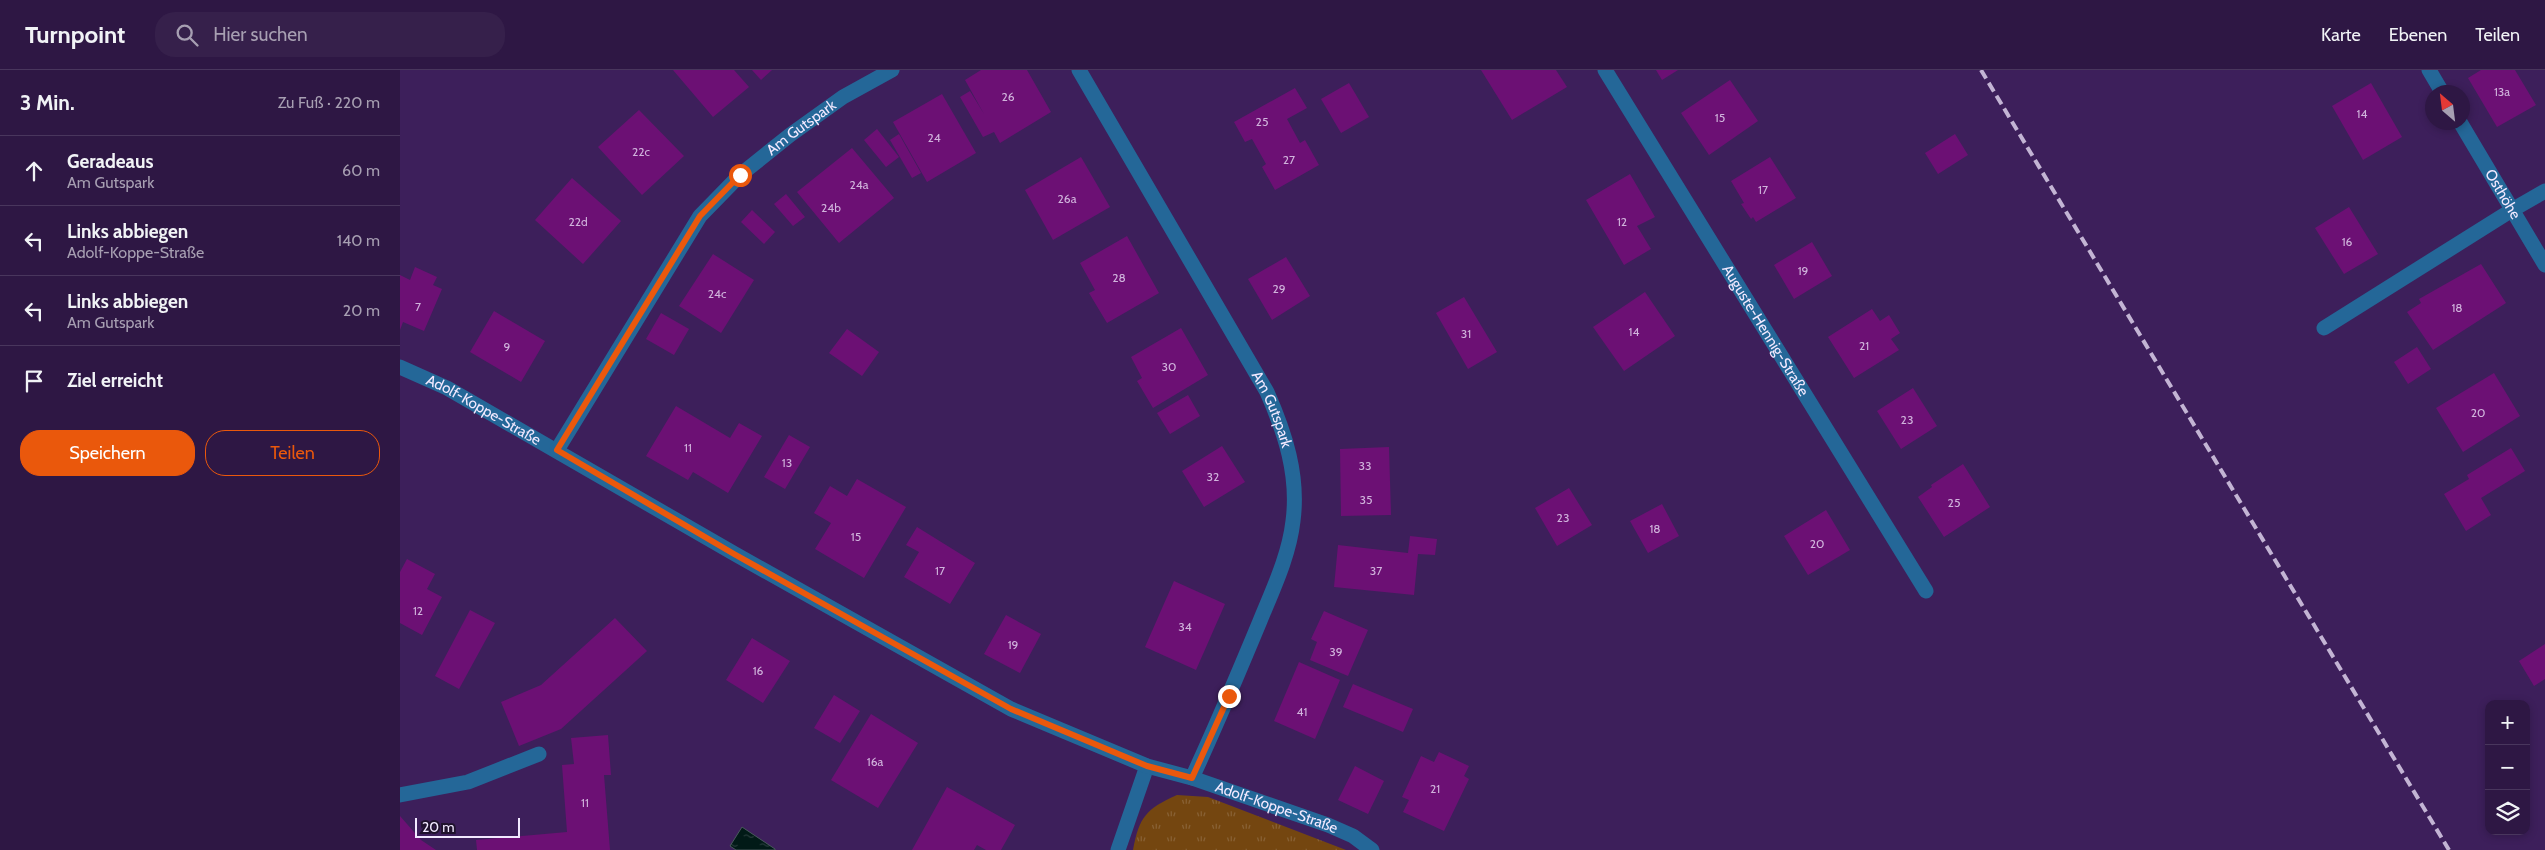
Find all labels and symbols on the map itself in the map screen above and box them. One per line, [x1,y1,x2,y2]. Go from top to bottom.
house number: 13a [2494,84,2510,99]
north arrow [2425,85,2470,130]
house number: 26 [1001,89,1015,104]
street label: Am Gutspark [763,96,840,159]
house number: 14 [2357,106,2367,121]
house number: 15 [1715,110,1725,125]
house number: 25 [1256,114,1268,129]
house number: 24 [927,130,941,145]
house number: 22c [632,144,651,159]
house number: 27 [1283,152,1295,167]
route start [729,164,752,187]
street label: Osthöhe [2481,166,2525,223]
house number: 24a [850,177,869,192]
house number: 17 [1758,182,1768,197]
house number: 26a [1058,191,1077,206]
house number: 24b [821,200,841,215]
house number: 22d [568,214,588,229]
house number: 12 [1617,214,1627,229]
house number: 16 [2342,234,2353,249]
street label: Auguste-Hennig-Straße [1718,262,1813,400]
house number: 19 [1798,263,1809,278]
house number: 28 [1112,270,1126,285]
house number: 29 [1272,281,1286,296]
house number: 24c [708,286,727,301]
house number: 7 [415,299,421,314]
house number: 18 [2451,300,2463,315]
house number: 14 [1629,324,1639,339]
house number: 31 [1461,326,1471,341]
house number: 21 [1859,338,1869,353]
house number: 9 [504,339,511,354]
house number: 30 [1162,359,1176,374]
street label: Am Gutspark [1248,368,1296,450]
street label: Adolf-Koppe-Straße [423,371,544,449]
house number: 20 [2471,405,2485,420]
house number: 23 [1901,412,1913,427]
house number: 11 [684,440,692,455]
house number: 13 [782,455,792,470]
house number: 33 [1359,458,1371,473]
house number: 32 [1207,469,1219,484]
house number: 35 [1360,492,1372,507]
house number: 25 [1948,495,1960,510]
house number: 23 [1557,510,1569,525]
house number: 18 [1649,521,1661,536]
house number: 15 [851,529,861,544]
house number: 20 [1810,536,1824,551]
house number: 17 [935,563,945,578]
house number: 37 [1370,563,1382,578]
house number: 12 [413,603,423,618]
house number: 34 [1178,619,1192,634]
house number: 19 [1008,637,1019,652]
house number: 39 [1329,644,1343,659]
house number: 16 [753,663,764,678]
route end [1218,685,1241,708]
house number: 41 [1297,704,1307,719]
house number: 16a [867,754,883,769]
street label: Adolf-Koppe-Straße [1213,778,1341,837]
house number: 21 [1430,781,1440,796]
house number: 11 [581,795,589,810]
scale bar [415,815,520,838]

